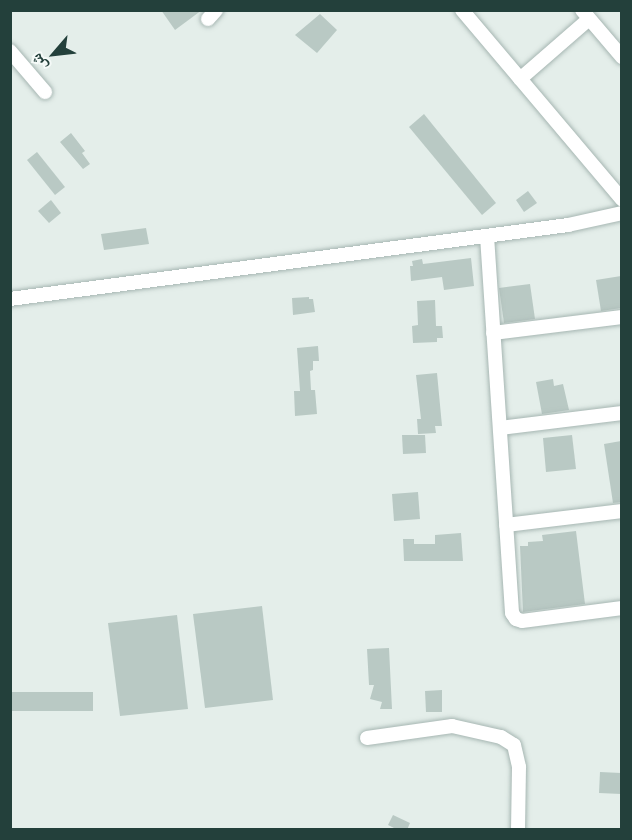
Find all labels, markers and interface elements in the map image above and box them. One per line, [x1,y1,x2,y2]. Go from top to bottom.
north arrow [24,24,84,84]
text: ش [24,50,52,75]

